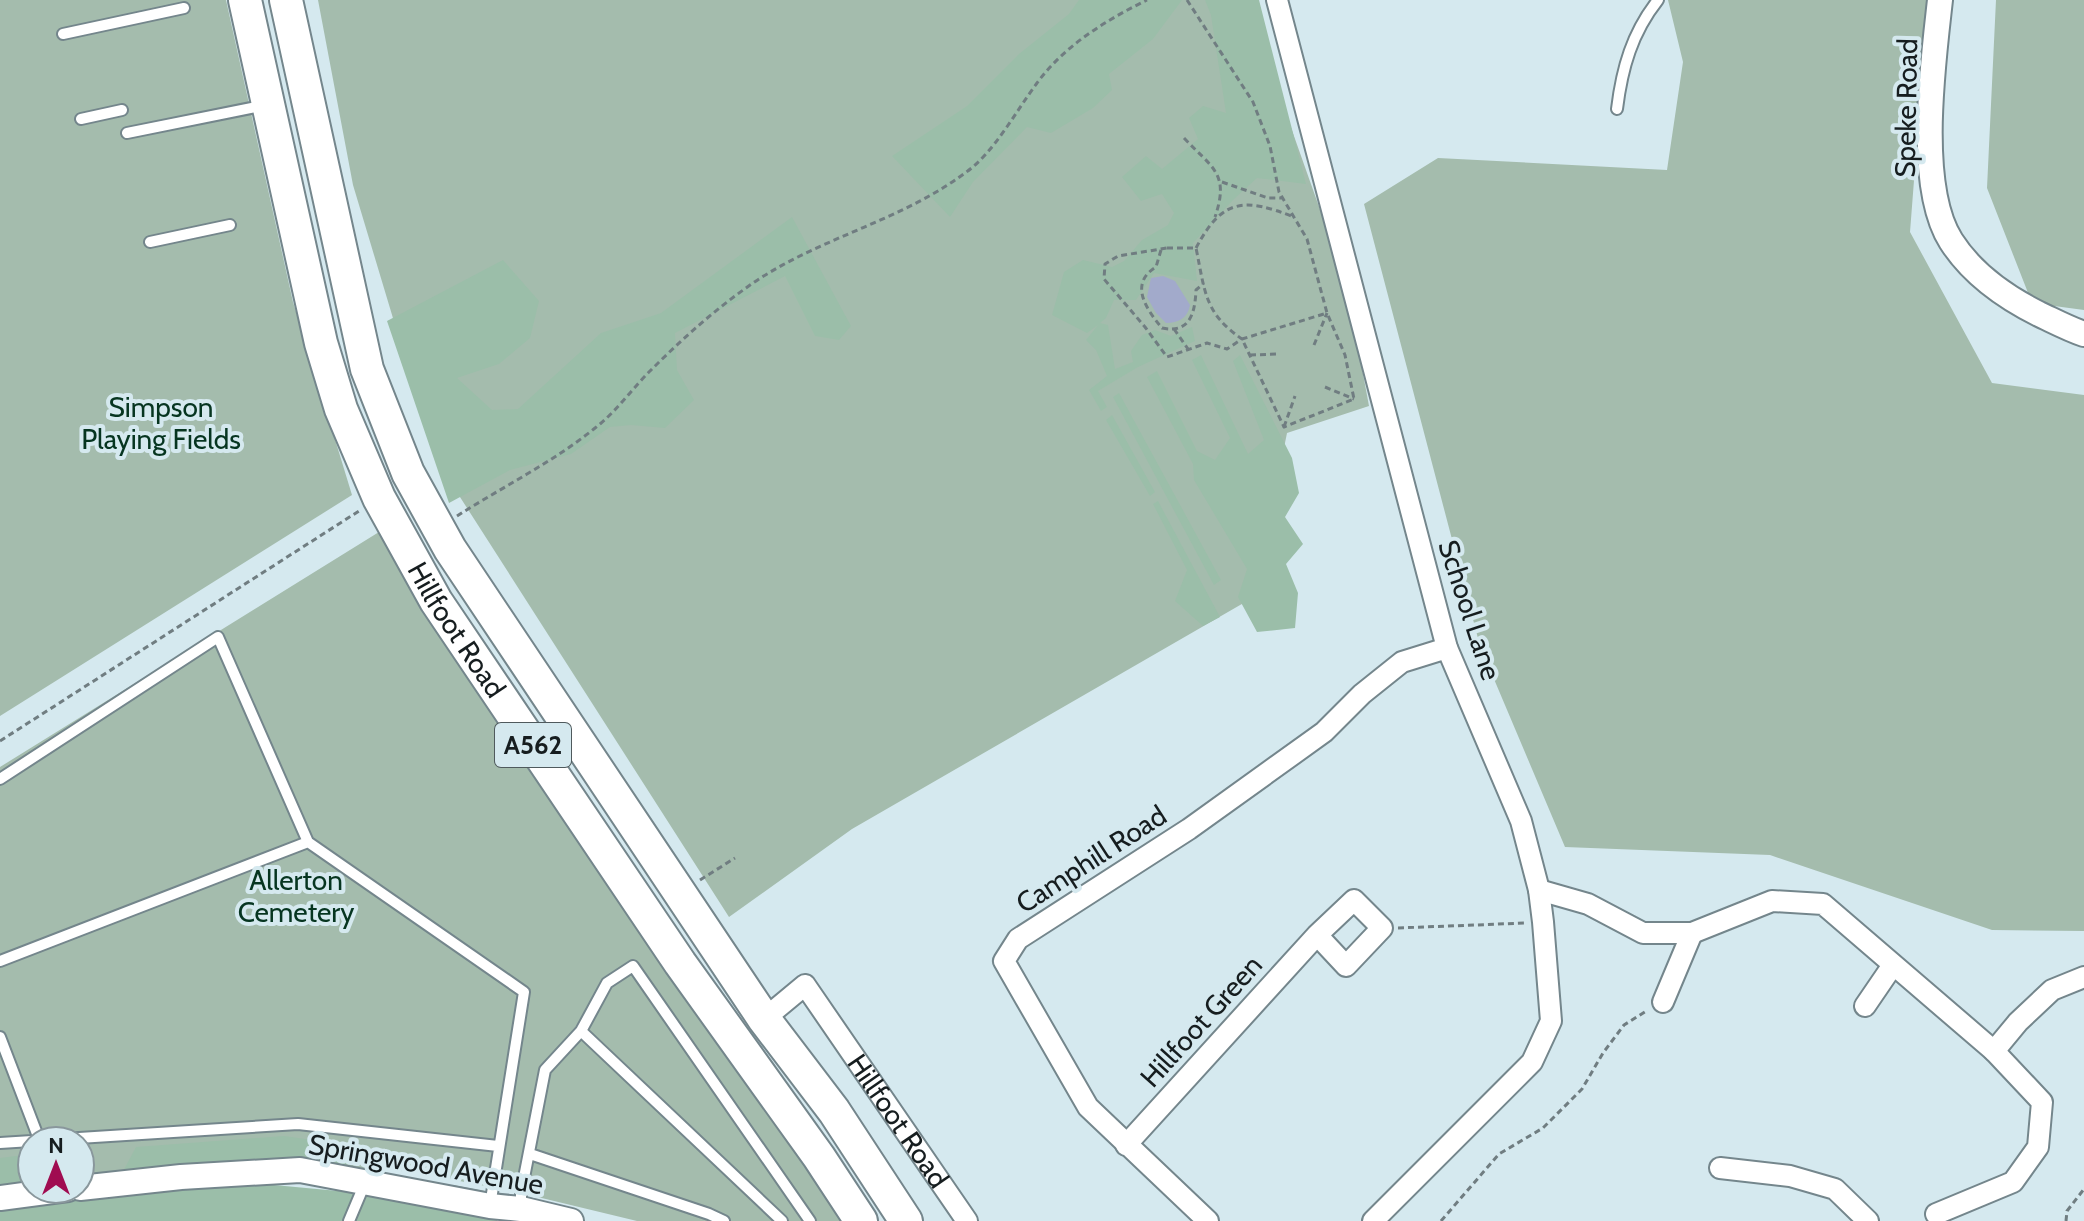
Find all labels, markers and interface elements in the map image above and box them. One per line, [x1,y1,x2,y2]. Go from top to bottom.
street label: Speke Road [1888,38,1924,178]
park label: Simpson Playing Fields [81,390,241,456]
street label: School Lane [1431,536,1509,684]
street label: Hillfoot Road [401,556,513,704]
road number: A562 [495,723,571,767]
street label: Camphill Road [1010,798,1172,920]
park label: Allerton Cemetery [238,863,354,929]
street label: Hillfoot Green [1133,948,1269,1094]
street label: Hillfoot Road [840,1047,956,1194]
north arrow [16,1125,96,1205]
street label: Springwood Avenue [306,1127,546,1201]
text: N [48,1132,64,1159]

